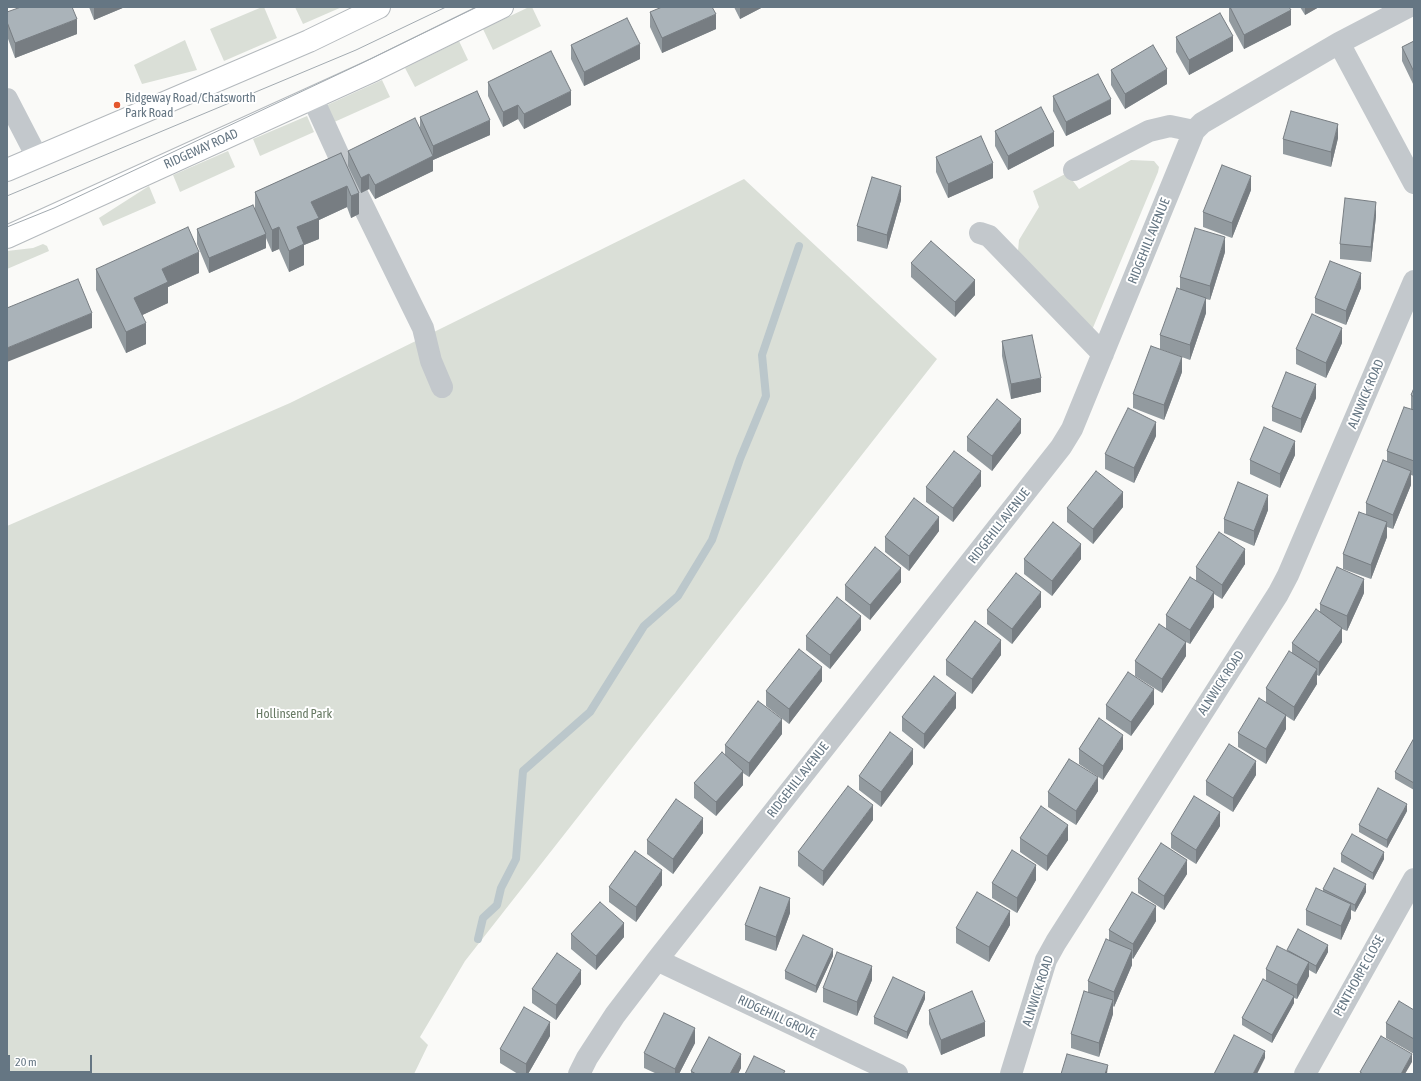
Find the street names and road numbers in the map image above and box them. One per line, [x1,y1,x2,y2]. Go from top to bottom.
street label: RIDGEWAY ROAD [161,126,241,172]
street label: RIDGEHILL AVENUE [1125,196,1173,286]
street label: ALNWICK ROAD [1344,357,1388,431]
street label: RIDGEHILL AVENUE [965,485,1033,567]
street label: ALNWICK ROAD [1194,648,1248,718]
street label: RIDGEHILL AVENUE [764,739,832,821]
street label: PENTHORPE CLOSE [1330,933,1388,1019]
street label: ALNWICK ROAD [1019,954,1057,1028]
street label: RIDGEHILL GROVE [735,992,819,1042]

